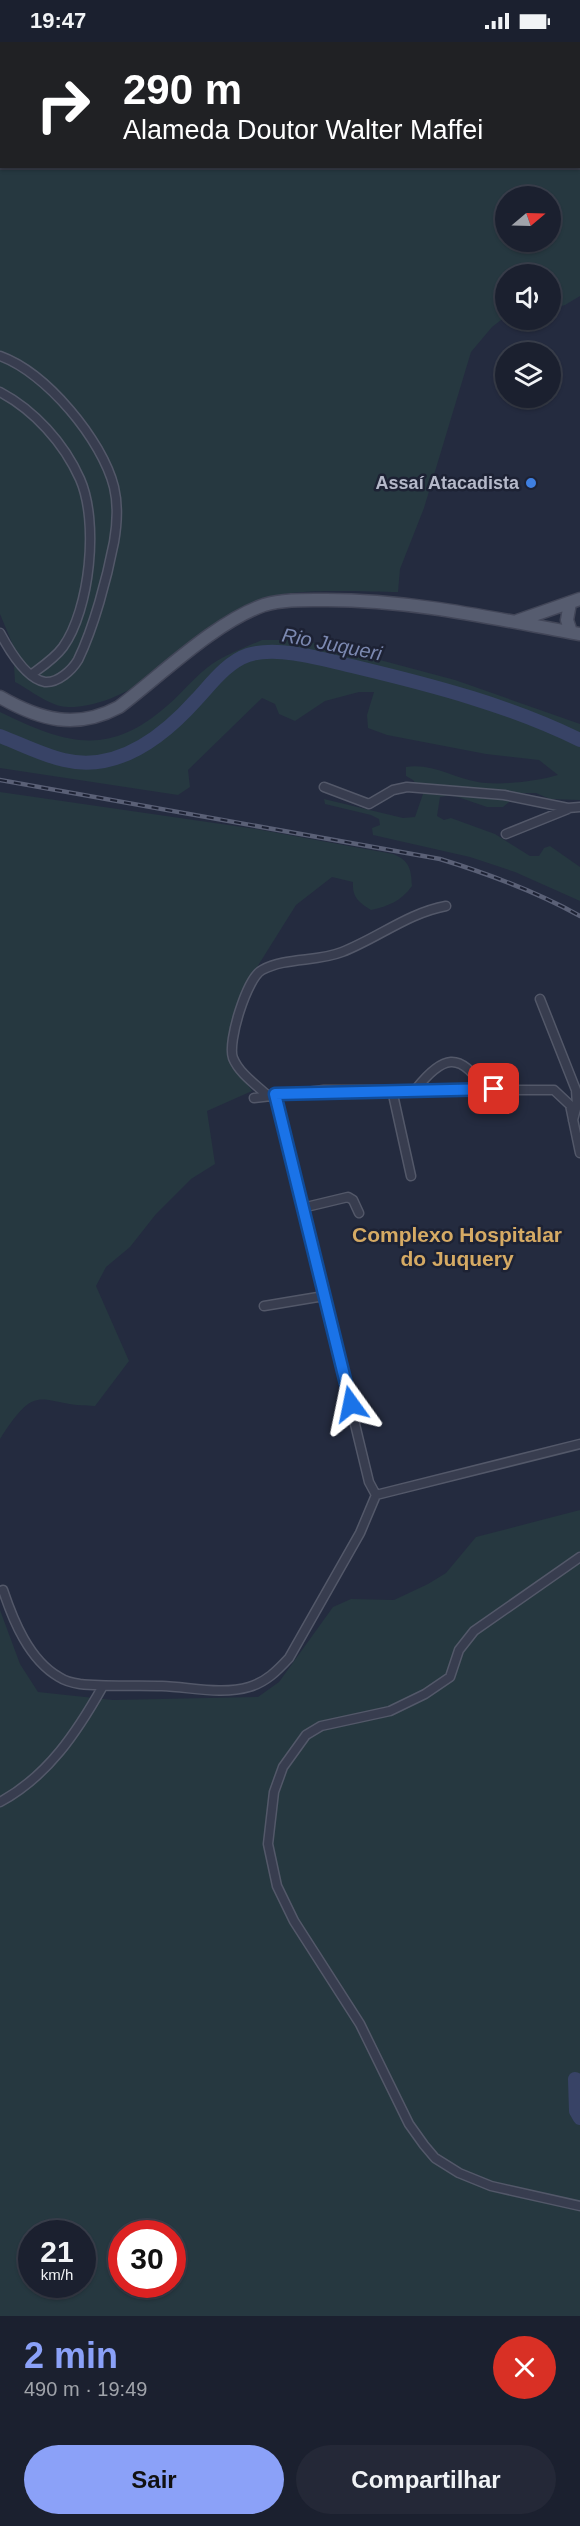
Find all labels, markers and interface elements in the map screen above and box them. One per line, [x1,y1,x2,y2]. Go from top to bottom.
text: 19:47 [30,8,86,33]
icon: right [24,66,102,144]
text: 290 m [123,66,242,113]
text: Alameda Doutor Walter Maffei [123,115,483,145]
north arrow [495,186,561,252]
map controls [495,186,561,408]
button: sound [495,264,561,330]
button: layers [495,342,561,408]
place label: Assaí Atacadista [376,473,520,493]
marker: Assaí Atacadista [524,476,538,490]
water label: Rio Juqueri [280,624,384,665]
pin [468,1063,519,1114]
icon: arrive [477,1072,510,1105]
district label: Complexo Hospitalar do Juquery [352,1223,562,1270]
position arrow [319,1372,383,1436]
speed limit sign: 30 [108,2220,186,2298]
text: 21 [40,2235,74,2268]
text: km/h [41,2266,73,2283]
text: 2 min [24,2335,118,2376]
button: close [493,2336,556,2399]
text: 490 m · 19:49 [24,2378,147,2400]
button: Sair [24,2445,284,2514]
button: Compartilhar [296,2445,556,2514]

